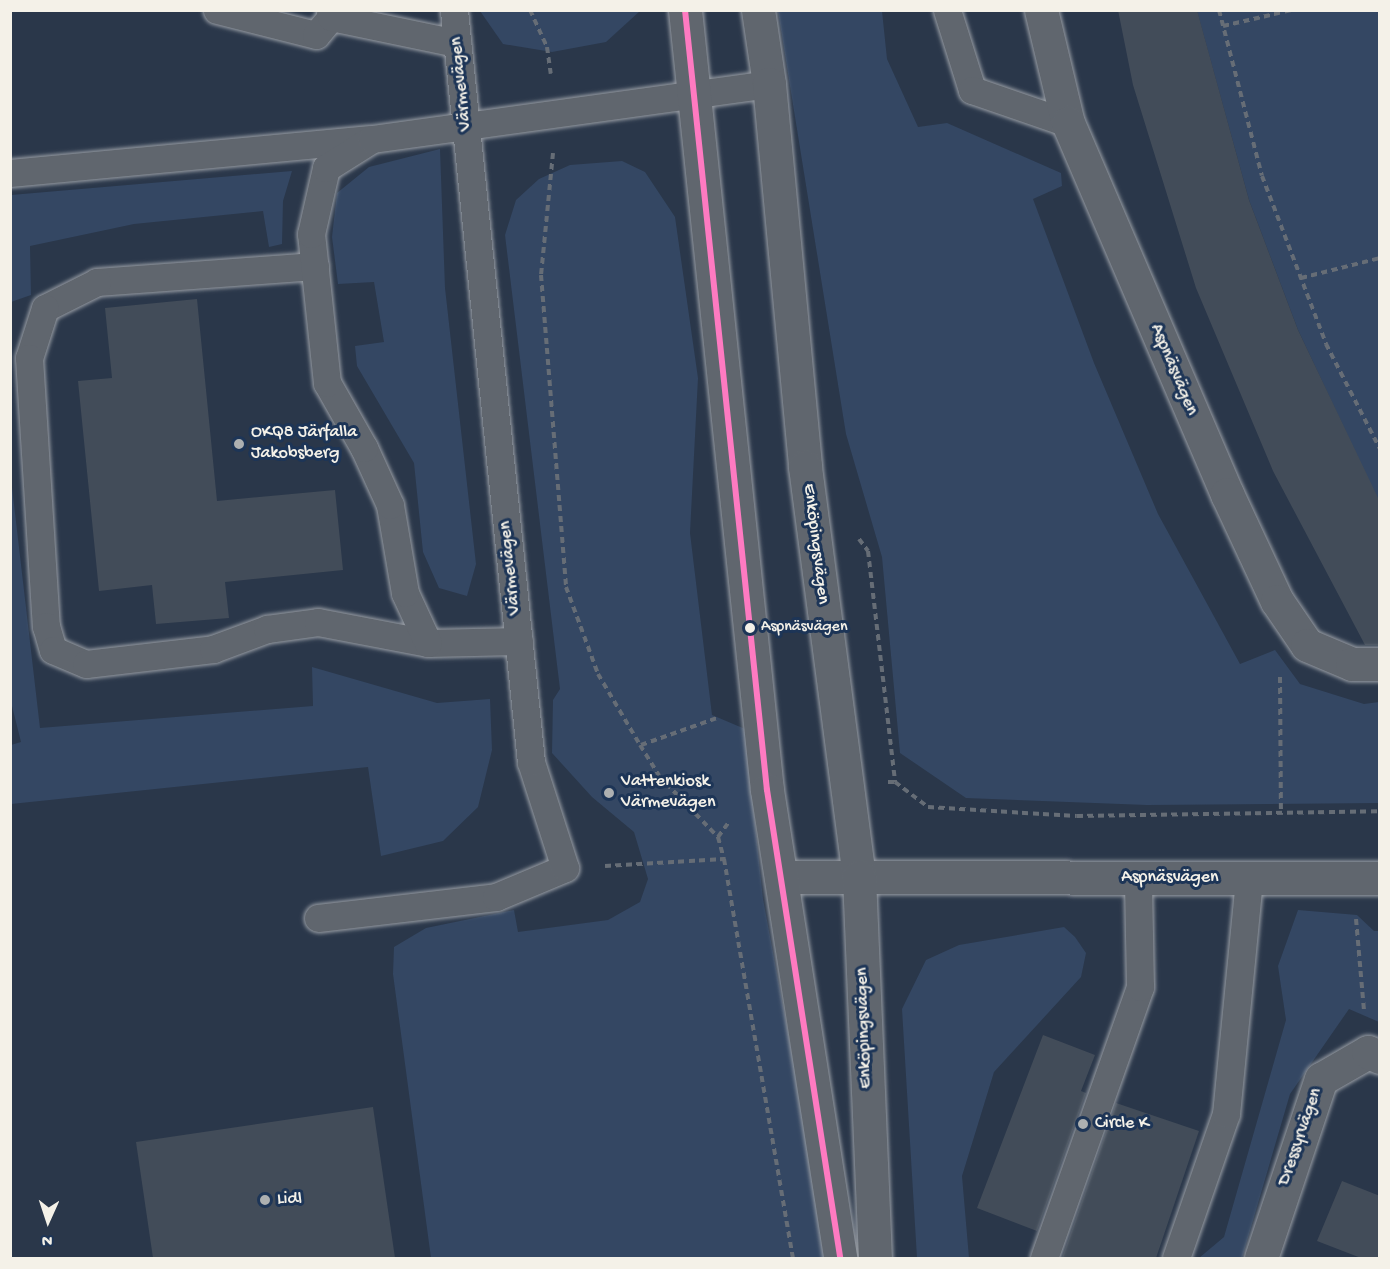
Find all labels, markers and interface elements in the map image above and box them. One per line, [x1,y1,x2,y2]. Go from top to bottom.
street label: Värmevägen [446,36,478,132]
street label: Aspnäsvägen [1144,321,1202,419]
place label: OKQ8 Järfalla Jakobsberg [251,423,357,466]
marker: OKQ8 Järfalla Jakobsberg [232,437,246,451]
street label: Enköpingsvägen [797,482,833,606]
street label: Värmevägen [495,520,527,616]
place label: Aspnäsvägen [761,618,847,638]
marker: Aspnäsvägen [744,622,756,634]
place label: Vattenkiosk Värmevägen [621,772,715,814]
marker: Vattenkiosk Värmevägen [602,786,616,800]
street label: Aspnäsvägen [1121,867,1219,889]
street label: Enköpingsvägen [852,967,878,1089]
street label: Dressyrvägen [1274,1085,1328,1189]
place label: Circle K [1095,1113,1149,1135]
marker: Circle K [1076,1117,1090,1131]
place label: Lidl [277,1189,302,1211]
north arrow [18,1191,78,1251]
marker: Lidl [258,1193,272,1207]
text: N [41,1230,53,1249]

